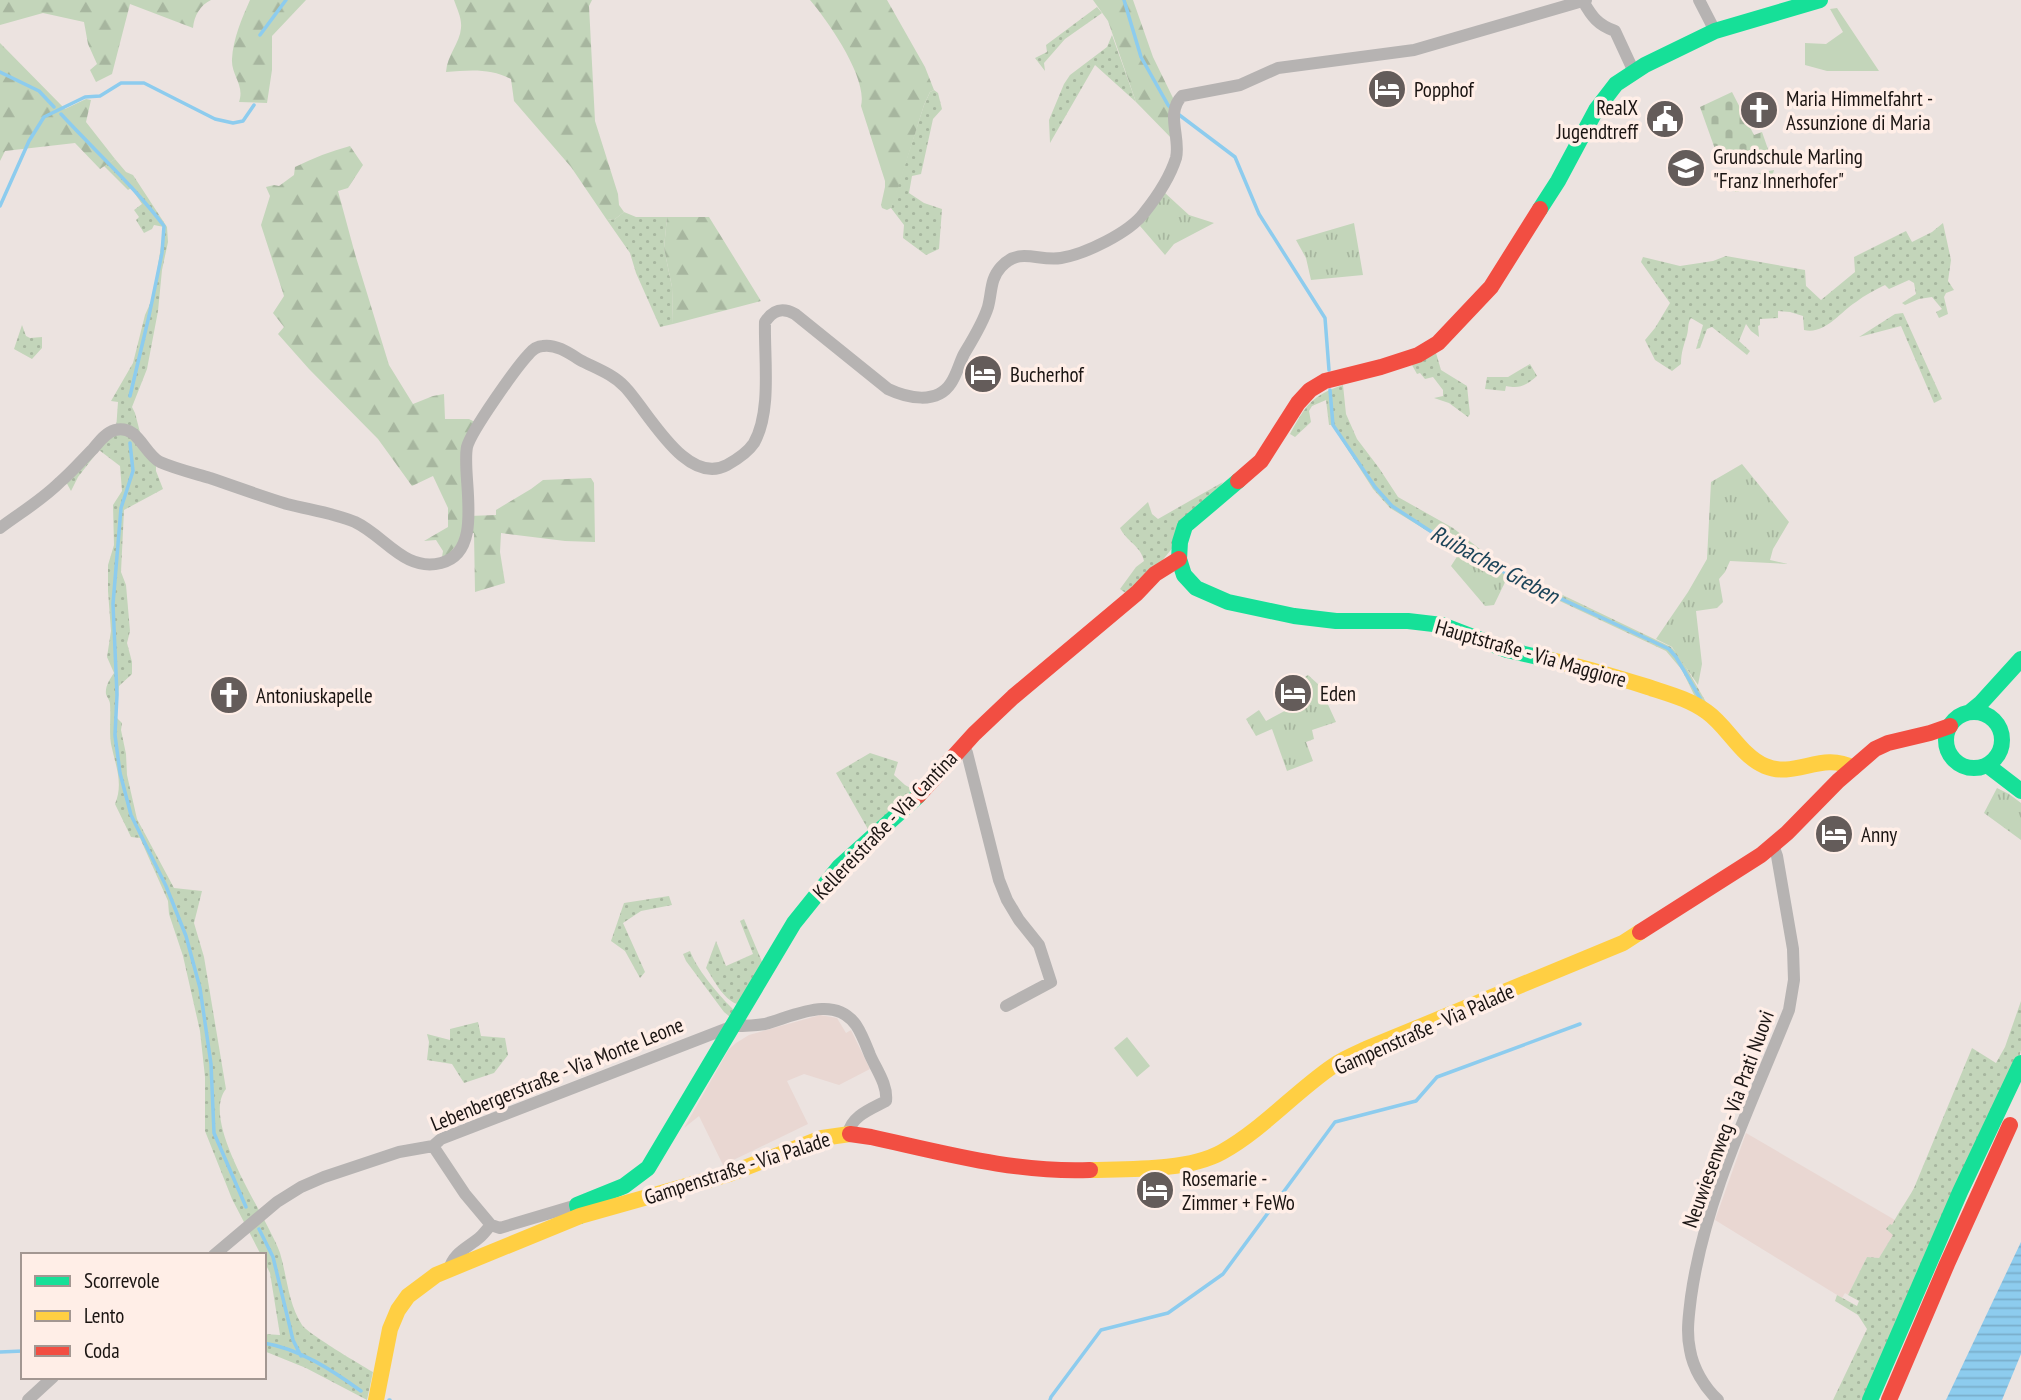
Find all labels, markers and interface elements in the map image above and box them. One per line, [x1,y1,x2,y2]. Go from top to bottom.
hotel icon: Popphof [1366,68,1408,110]
place label: Popphof [1414,76,1474,103]
place label: Maria Himmelfahrt - Assunzione di Maria [1786,85,1933,136]
church icon: Maria Himmelfahrt - Assunzione di Maria [1738,89,1780,131]
place label: RealX Jugendtreff [1556,94,1639,145]
public building icon: RealX Jugendtreff [1644,98,1686,140]
place label: Grundschule Marling "Franz Innerhofer" [1713,143,1863,194]
school or university icon: Grundschule Marling "Franz Innerhofer" [1665,147,1707,189]
hotel icon: Bucherhof [962,353,1004,395]
place label: Bucherhof [1010,361,1084,388]
water label: Ruibacher Greben [1426,518,1566,611]
street label: Hauptstraße - Via Maggiore [1432,613,1630,693]
hotel icon: Eden [1272,672,1314,714]
church icon: Antoniuskapelle [208,674,250,716]
place label: Eden [1320,680,1356,707]
place label: Antoniuskapelle [256,682,373,709]
street label: Kellereistraße - Via Cantina [807,745,963,905]
hotel icon: Anny [1813,813,1855,855]
place label: Anny [1861,821,1897,848]
street label: Gampenstraße - Via Palade [1330,977,1518,1081]
street label: Neuwiesenweg - Via Prati Nuovi [1676,1007,1780,1231]
street label: Lebenbergerstraße - Via Monte Leone [427,1011,687,1137]
street label: Gampenstraße - Via Palade [641,1125,833,1211]
place label: Rosemarie - Zimmer + FeWo [1182,1165,1295,1216]
hotel icon: Rosemarie - Zimmer + FeWo [1134,1169,1176,1211]
legend [21,1253,266,1379]
text: Scorrevole [84,1267,160,1294]
text: Lento [84,1302,124,1329]
text: Coda [84,1337,120,1364]

